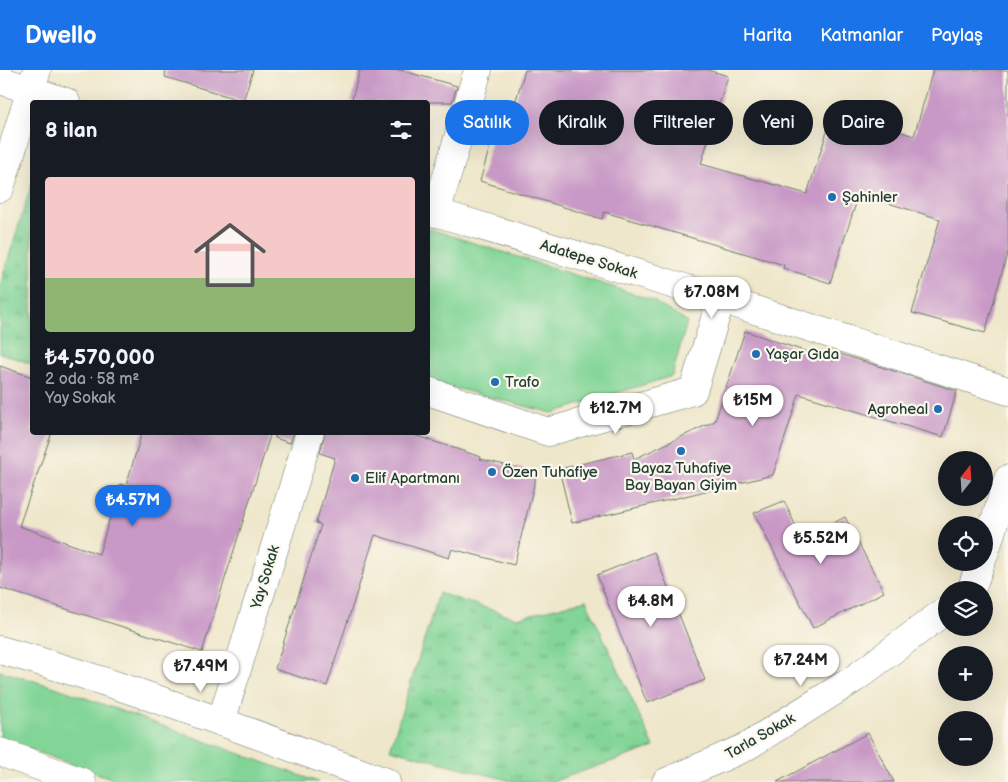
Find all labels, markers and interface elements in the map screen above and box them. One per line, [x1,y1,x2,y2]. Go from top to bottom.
text: Dwello [25,21,97,50]
text: Harita [743,25,792,46]
text: Katmanlar [820,25,903,46]
text: Paylaş [931,25,983,46]
chip: Satılık [445,100,529,145]
chip: Kiralık [539,100,624,145]
chip: Filtreler [634,100,733,145]
chip: Yeni [743,100,813,145]
chip: Daire [823,100,903,145]
icon: filters [387,116,415,144]
text: 8 ilan [45,118,98,143]
place label: Şahinler [842,188,898,207]
marker: Şahinler [826,191,838,203]
icon: home [185,210,275,300]
street label: Adatepe Sokak [538,236,640,283]
pin: ₺7.08M [671,276,753,319]
text: ₺7.08M [685,283,739,302]
text: ₺4,570,000 [45,345,155,370]
place label: Yaşar Gıda [765,345,839,364]
marker: Yaşar Gıda [750,348,762,360]
text: 2 oda · 58 m² [45,370,139,389]
place label: Trafo [505,373,539,392]
marker: Trafo [489,376,501,388]
pin: ₺15M [723,384,783,427]
text: Yay Sokak [45,389,115,408]
text: ₺15M [734,391,772,410]
pin: ₺12.7M [575,392,657,435]
text: ₺12.7M [590,399,642,418]
place label: Agroheal [868,400,928,419]
marker: Agroheal [932,403,944,415]
marker: Bayaz Tuhafiye Bay Bayan Giyim [675,445,687,457]
north arrow [938,451,992,506]
map controls [938,451,993,766]
place label: Bayaz Tuhafiye Bay Bayan Giyim [625,459,737,495]
place label: Özen Tuhafiye [502,463,598,482]
marker: Özen Tuhafiye [486,466,498,478]
place label: Elif Apartmanı [365,469,460,488]
marker: Elif Apartmanı [349,472,361,484]
pin: ₺4.57M [92,484,174,527]
text: ₺4.57M [106,491,160,510]
button: locate [938,516,993,571]
pin: ₺5.52M [780,522,862,565]
text: ₺5.52M [794,529,848,548]
street label: Yay Sokak [246,542,284,612]
button: layers [938,581,993,636]
pin: ₺4.8M [616,586,686,628]
text: ₺4.8M [628,592,674,611]
pin: ₺7.24M [760,644,842,687]
button: + [938,646,993,701]
pin: ₺7.49M [160,650,242,693]
text: ₺7.24M [774,651,828,670]
text: ₺7.49M [174,657,228,676]
street label: Tarla Sokak [722,709,799,764]
button: − [938,711,993,766]

